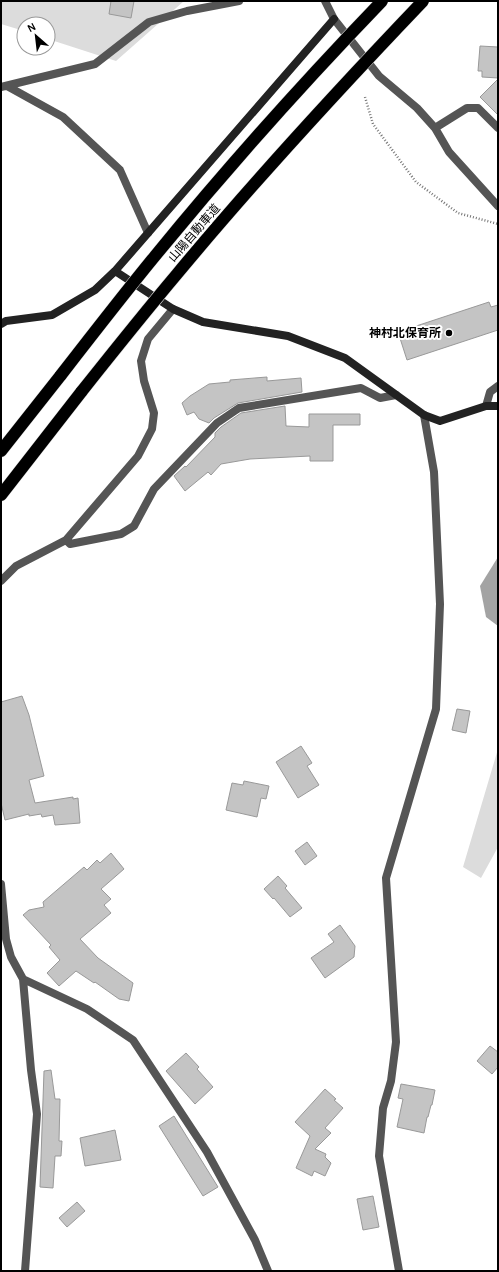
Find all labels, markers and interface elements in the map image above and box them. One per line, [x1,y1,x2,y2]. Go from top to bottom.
north arrow [16,16,56,56]
text: N [25,20,38,35]
street label: 山陽自動車道 [165,201,223,265]
place label: 神村北保育所 [369,326,441,340]
marker: 神村北保育所 [444,328,454,338]

